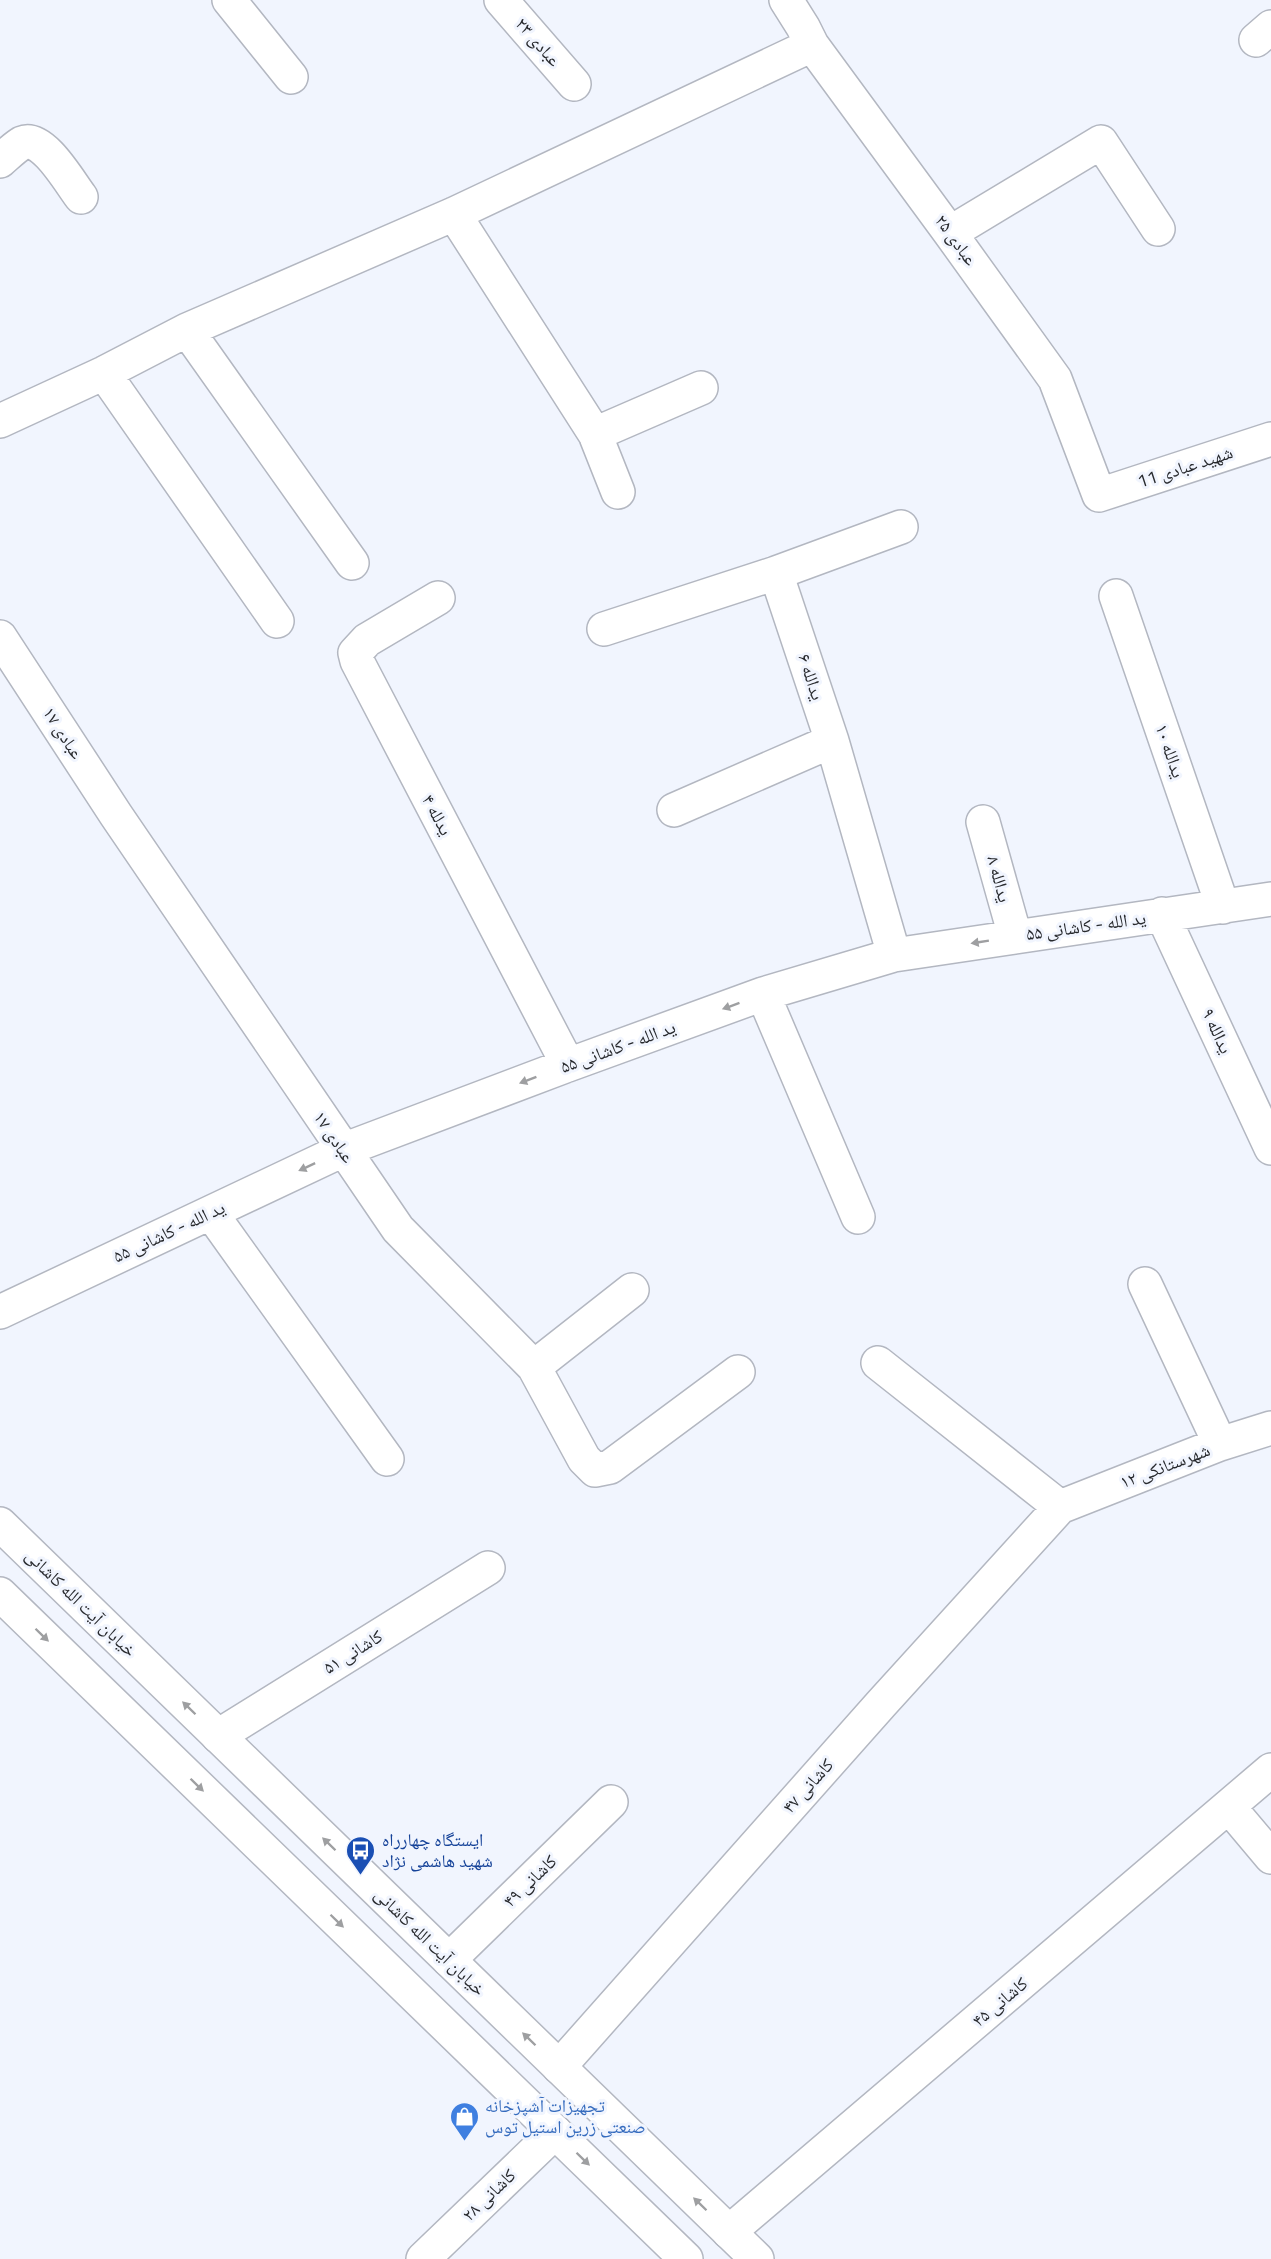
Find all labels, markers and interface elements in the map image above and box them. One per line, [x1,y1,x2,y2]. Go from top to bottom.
street label: عبادی ۲۳ [509,11,567,72]
street label: عبادی ۲۵ [929,208,984,271]
street label: شهید عبادی 11 [1133,438,1236,495]
street label: یدالله ۶ [791,650,832,704]
street label: عبادی ۱۷ [36,701,90,764]
street label: یدالله ۱۰ [1149,720,1192,781]
street label: یدلله ۴ [415,789,459,840]
street label: یدالله ۸ [980,852,1019,905]
street label: ید الله - کاشانی ۵۵ [1024,904,1148,947]
one-way arrow [970,937,989,946]
one-way arrow [721,1002,739,1012]
street label: یدالله ۹ [1195,1004,1240,1058]
street label: ید الله - کاشانی ۵۵ [556,1013,679,1080]
one-way arrow [518,1075,536,1085]
street label: عبادی ۱۷ [307,1105,362,1168]
one-way arrow [299,1163,316,1172]
street label: ید الله - کاشانی ۵۵ [108,1194,229,1269]
street label: شهرستانکی ۱۲ [1116,1436,1214,1495]
street label: خیابان آیت الله کاشانی [19,1542,143,1663]
street label: کاشانی ۵۱ [318,1622,388,1680]
one-way arrow [34,1628,49,1641]
one-way arrow [183,1702,197,1716]
street label: کاشانی ۴۷ [776,1752,840,1819]
one-way arrow [190,1778,204,1792]
place label: ایستگاه چهارراه شهید هاشمی نژاد [382,1826,493,1874]
bus stop icon: ایستگاه چهارراه شهید هاشمی نژاد [345,1834,377,1876]
one-way arrow [323,1838,337,1852]
street label: کاشانی ۴۹ [497,1848,563,1913]
street label: خیابان آیت الله کاشانی [368,1881,492,2002]
one-way arrow [330,1914,345,1928]
street label: کاشانی ۴۵ [966,1970,1034,2033]
one-way arrow [523,2032,537,2046]
place label: تجهیزات آشپزخانه صنعتی زرین استیل توس [485,2092,646,2140]
shop icon: تجهیزات آشپزخانه صنعتی زرین استیل توس [448,2100,480,2142]
one-way arrow [575,2152,590,2166]
street label: کاشانی ۲۸ [456,2162,522,2227]
one-way arrow [693,2197,707,2211]

